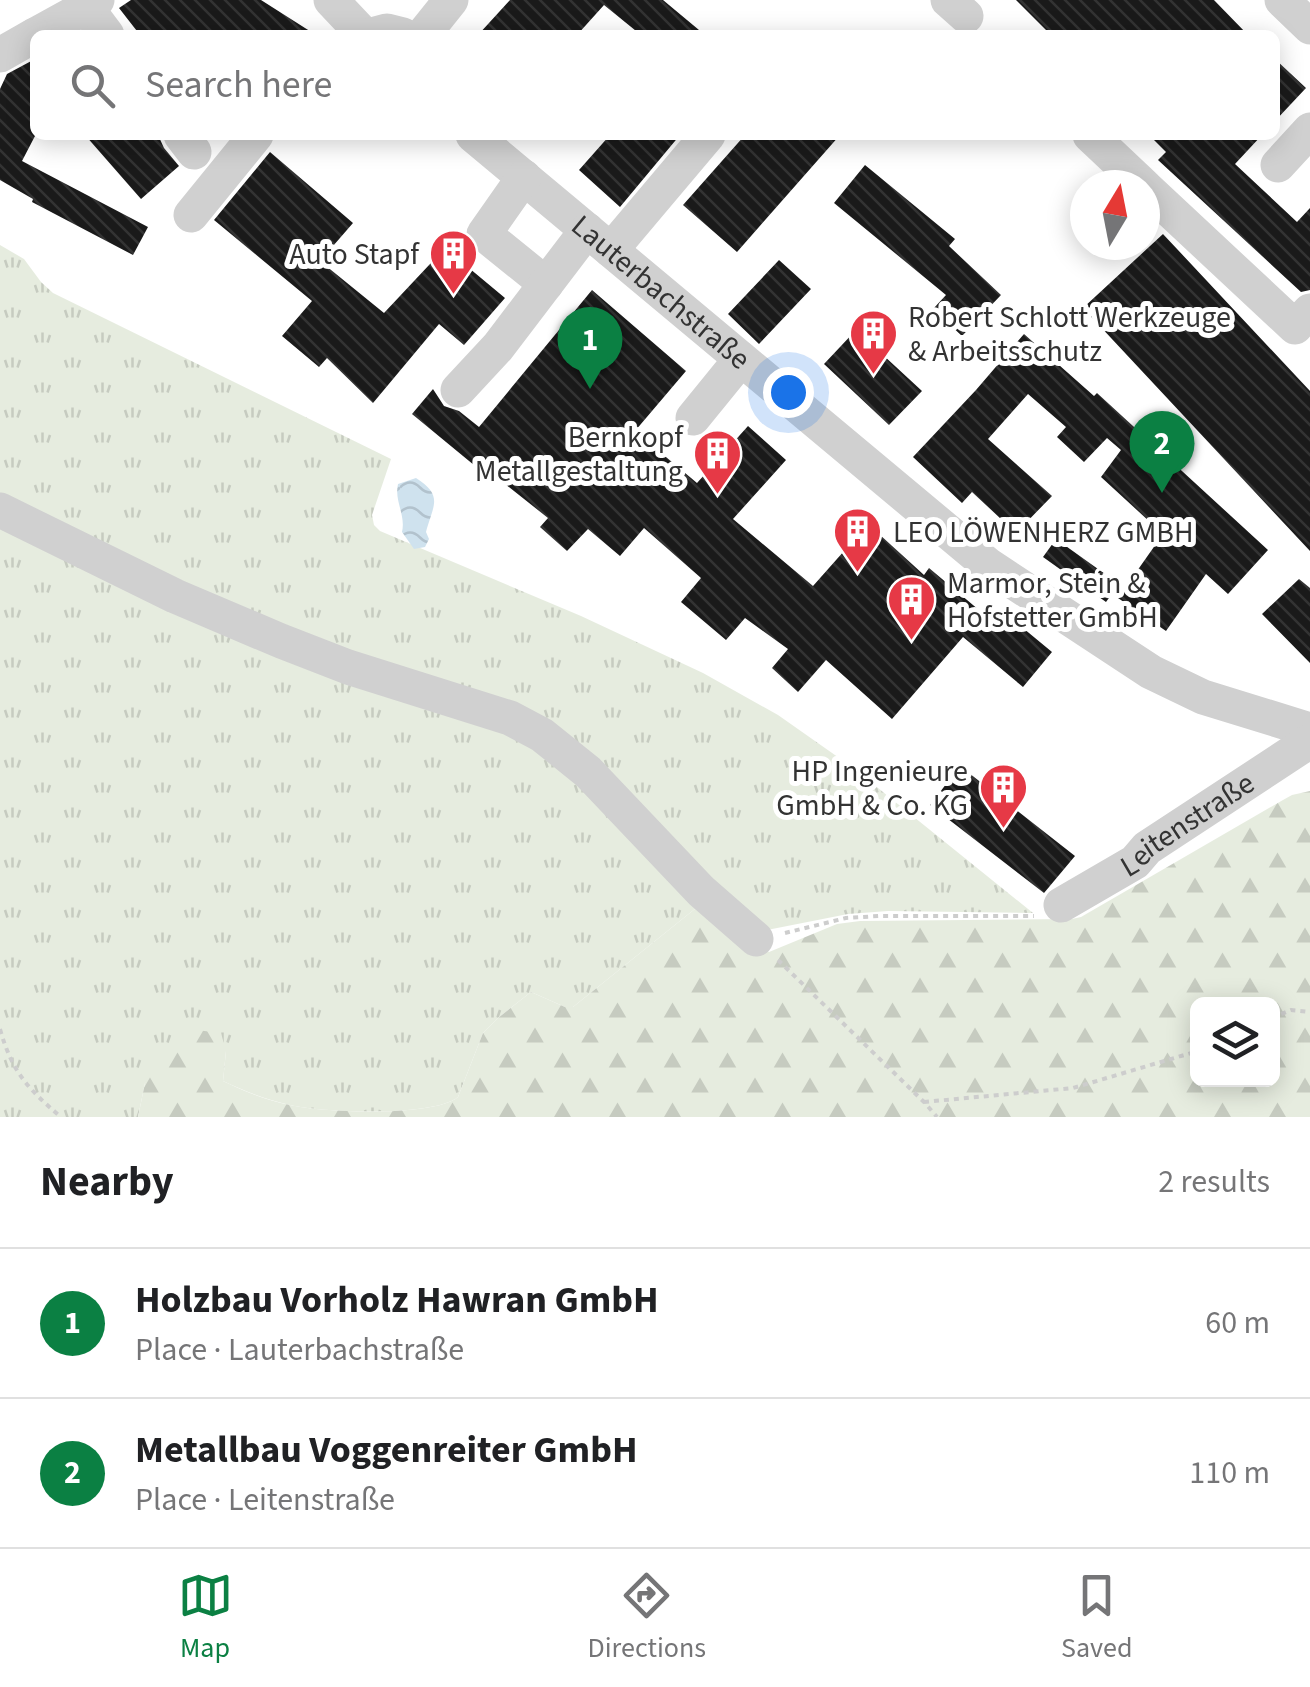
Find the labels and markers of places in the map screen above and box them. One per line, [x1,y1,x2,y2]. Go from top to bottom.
building icon: Auto Stapf [428,228,480,296]
place label: Auto Stapf [289,233,420,276]
place label: Robert Schlott Werkzeuge & Arbeitsschutz [908,296,1231,373]
pin: 1 [558,306,622,389]
building icon: Robert Schlott Werkzeuge & Arbeitsschutz [847,308,899,376]
pin: 2 [1130,410,1194,493]
place label: Bernkopf Metallgestaltung [475,416,684,493]
building icon: Bernkopf Metallgestaltung [692,428,744,496]
building icon: LEO LÖWENHERZ GMBH [832,506,884,574]
place label: LEO LÖWENHERZ GMBH [893,511,1193,554]
place label: Marmor, Stein & Hofstetter GmbH [947,562,1158,639]
building icon: Marmor, Stein & Hofstetter GmbH [886,574,938,642]
place label: HP Ingenieure GmbH & Co. KG [776,750,968,827]
building icon: HP Ingenieure GmbH & Co. KG [977,762,1029,830]

